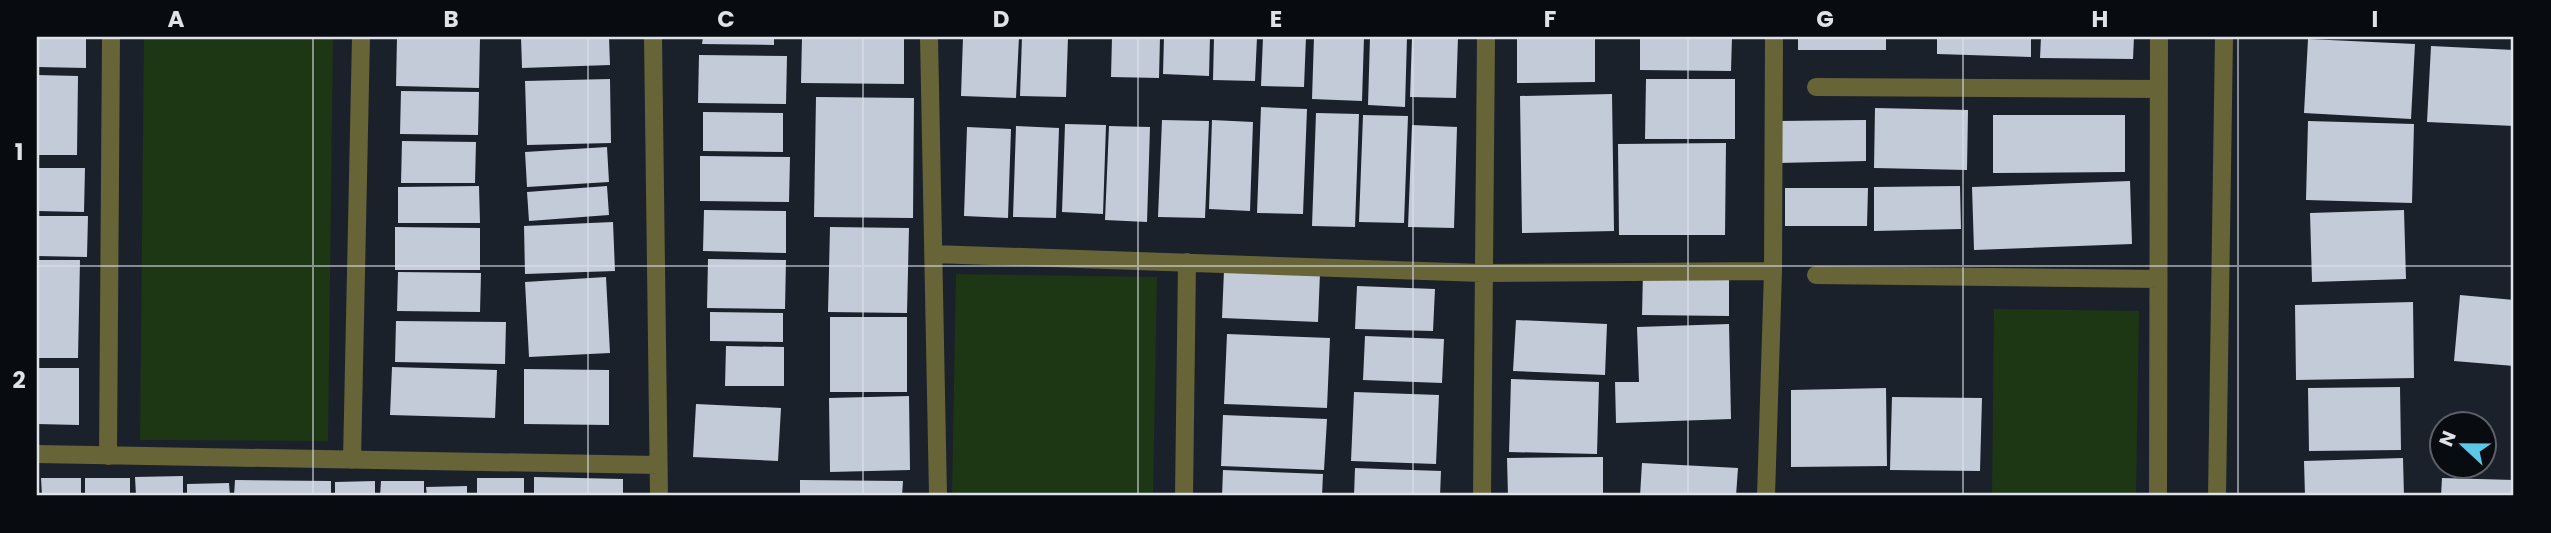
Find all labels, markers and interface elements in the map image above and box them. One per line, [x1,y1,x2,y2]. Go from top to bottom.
text: A [168,3,185,35]
text: B [443,3,459,35]
text: C [717,3,735,35]
text: D [993,3,1009,35]
text: E [1270,3,1282,35]
text: F [1544,3,1556,35]
text: G [1816,3,1834,35]
text: H [2092,3,2108,35]
text: I [2372,3,2378,35]
text: 1 [15,136,23,168]
text: 2 [12,364,26,396]
north arrow [2428,410,2498,480]
text: N [2433,427,2463,451]

